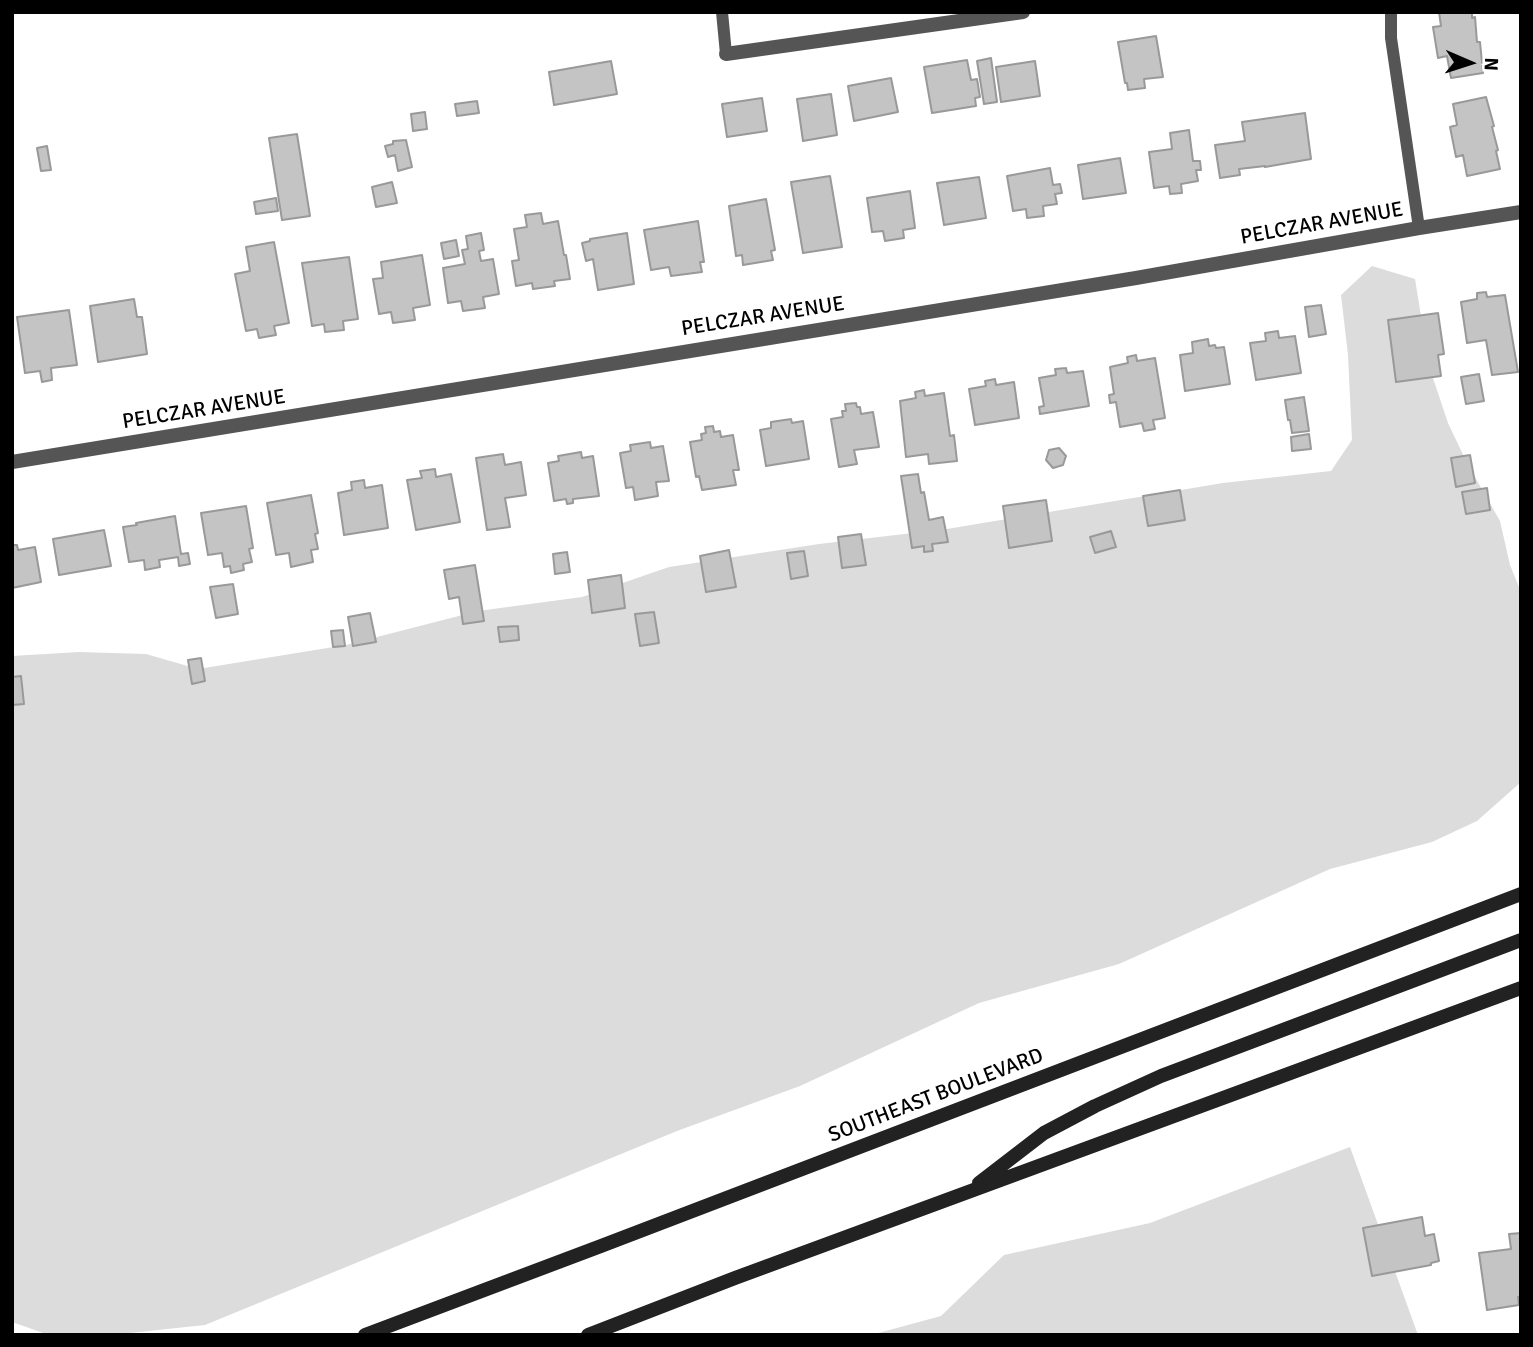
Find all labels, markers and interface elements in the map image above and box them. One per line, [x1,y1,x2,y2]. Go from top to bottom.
north arrow [1435,28,1505,98]
text: N [1479,57,1503,71]
street label: PELCZAR AVENUE [1239,197,1405,251]
street label: PELCZAR AVENUE [680,292,846,342]
street label: PELCZAR AVENUE [121,385,287,435]
street label: SOUTHEAST BOULEVARD [825,1043,1047,1149]

